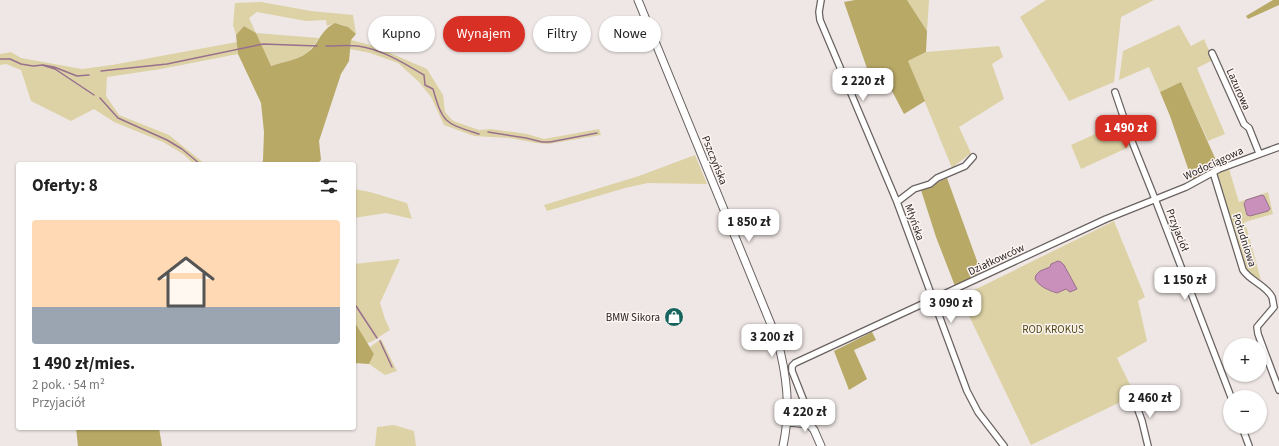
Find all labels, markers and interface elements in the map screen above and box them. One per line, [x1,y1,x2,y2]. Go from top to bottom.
chip: Kupno [368,16,435,52]
chip: Wynajem [443,16,525,52]
chip: Filtry [533,16,591,52]
chip: Nowe [599,16,661,52]
street label: Lazurowa [1223,66,1254,113]
pin: 2 220 zł [822,68,904,102]
text: 2 220 zł [841,72,885,90]
pin: 1 490 zł [1085,115,1167,149]
text: 1 490 zł [1104,119,1148,137]
street label: Pszczyńska [698,133,731,187]
street label: Wodociągowa [1181,143,1246,184]
text: Oferty: 8 [32,174,98,198]
icon: filters [318,175,340,197]
street label: Młyńska [901,202,928,243]
street label: Przyjaciół [1162,207,1193,254]
pin: 1 850 zł [708,209,790,243]
street label: Południowa [1229,212,1260,269]
text: 1 850 zł [727,213,771,231]
street label: Działkowców [966,240,1027,279]
icon: home [150,246,222,318]
pin: 1 150 zł [1144,267,1226,301]
text: 1 150 zł [1163,271,1207,289]
pin: 3 090 zł [910,290,992,324]
text: 3 090 zł [929,294,973,312]
shop icon: BMW Sikora [663,306,685,328]
place label: BMW Sikora [606,310,660,325]
park label: ROD KROKUS [1022,322,1084,337]
pin: 3 200 zł [731,324,813,358]
text: 3 200 zł [750,328,794,346]
map controls [1223,338,1267,434]
button: + [1223,338,1267,382]
text: 1 490 zł/mies. [32,352,135,376]
text: 2 pok. · 54 m² [32,376,105,394]
pin: 2 460 zł [1109,385,1191,419]
text: 2 460 zł [1128,389,1172,407]
button: − [1223,390,1267,434]
text: Przyjaciół [32,394,85,412]
pin: 4 220 zł [764,399,846,433]
text: 4 220 zł [783,403,827,421]

